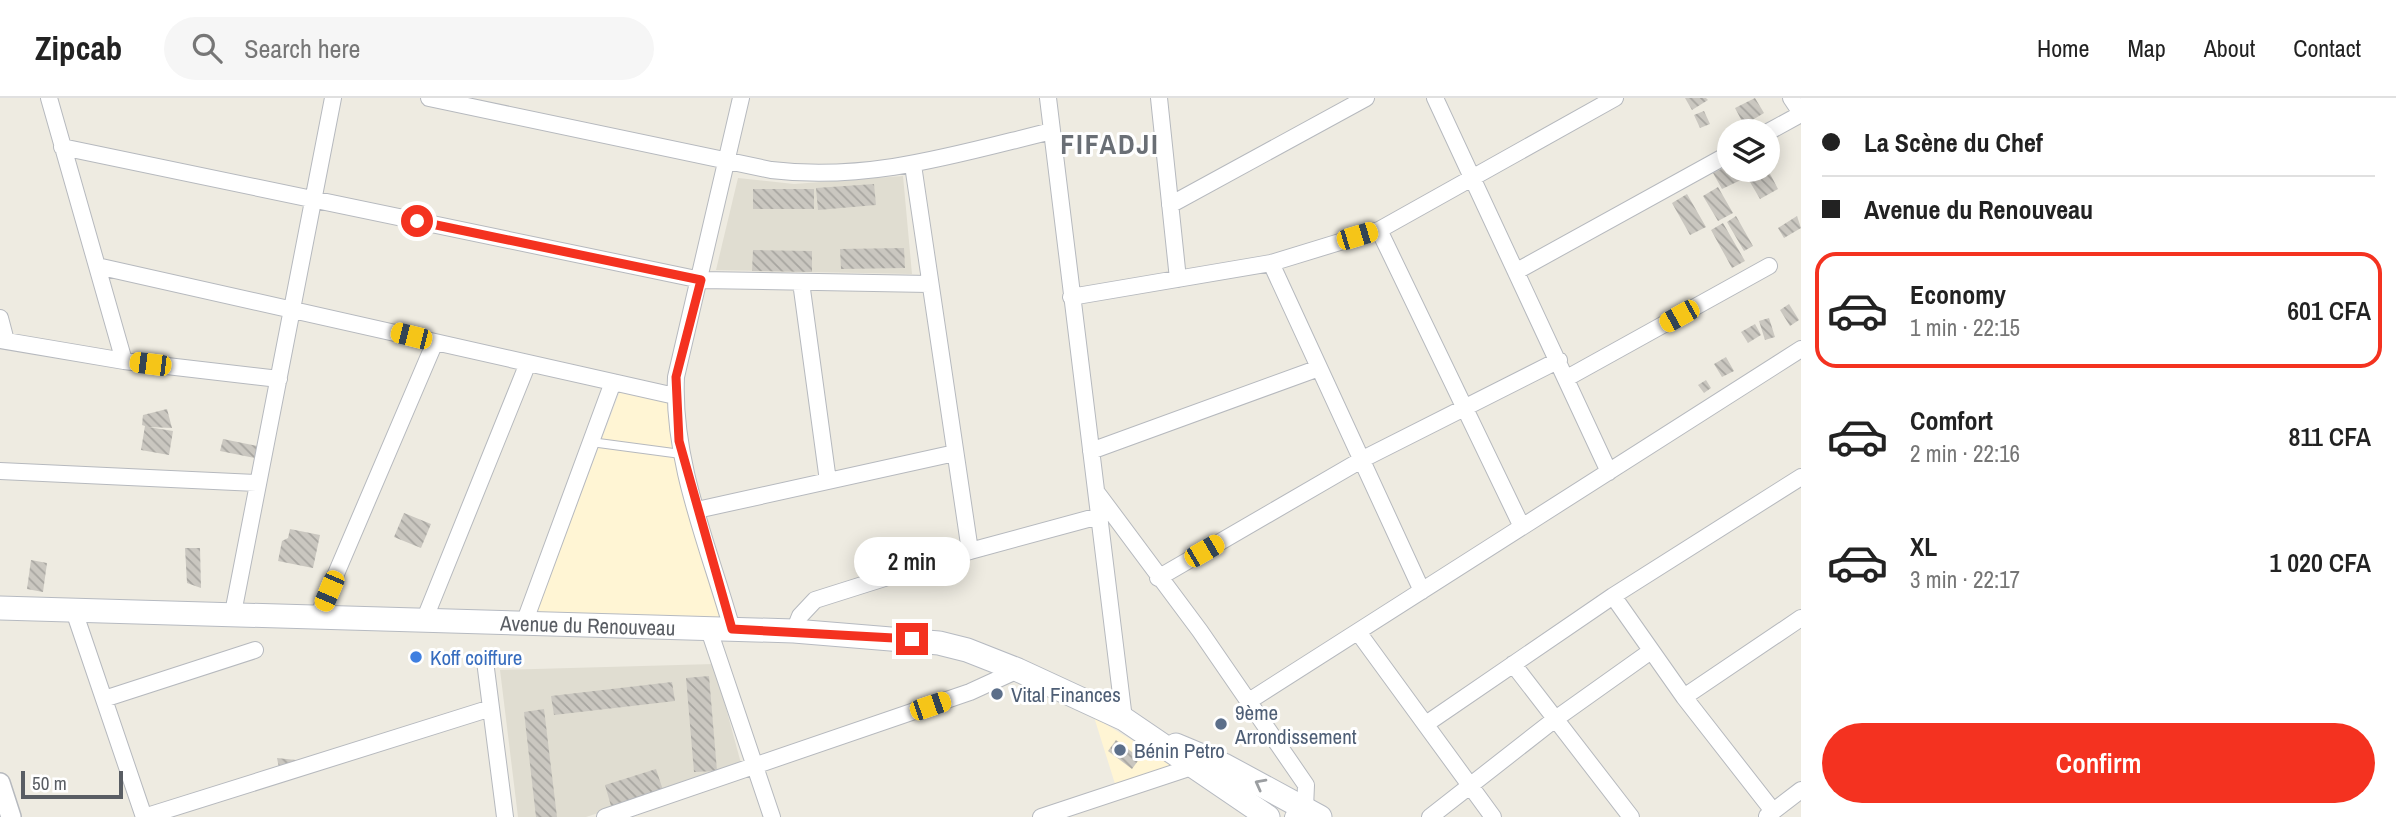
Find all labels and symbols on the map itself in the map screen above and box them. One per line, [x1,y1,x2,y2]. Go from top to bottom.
district label: FIFADJI [1060,125,1160,163]
route start [401,205,433,237]
car [1334,220,1381,252]
car [1656,297,1703,335]
car [389,321,434,351]
car [128,351,173,377]
car [1181,531,1228,571]
callout: 2 min [854,538,970,587]
car [312,568,347,614]
street label: Avenue du Renouveau [499,608,676,642]
route end [896,623,928,655]
place label: Koff coiffure [430,643,522,672]
marker: Koff coiffure [408,649,424,665]
place label: Vital Finances [1011,680,1121,709]
marker: Vital Finances [989,686,1005,702]
car [907,689,954,723]
place label: 9ème Arrondissement [1234,698,1357,751]
marker: 9ème Arrondissement [1213,716,1229,732]
place label: Bénin Petro [1134,736,1225,765]
marker: Bénin Petro [1112,742,1128,758]
scale bar [21,768,122,800]
one-way arrow [1255,779,1267,793]

